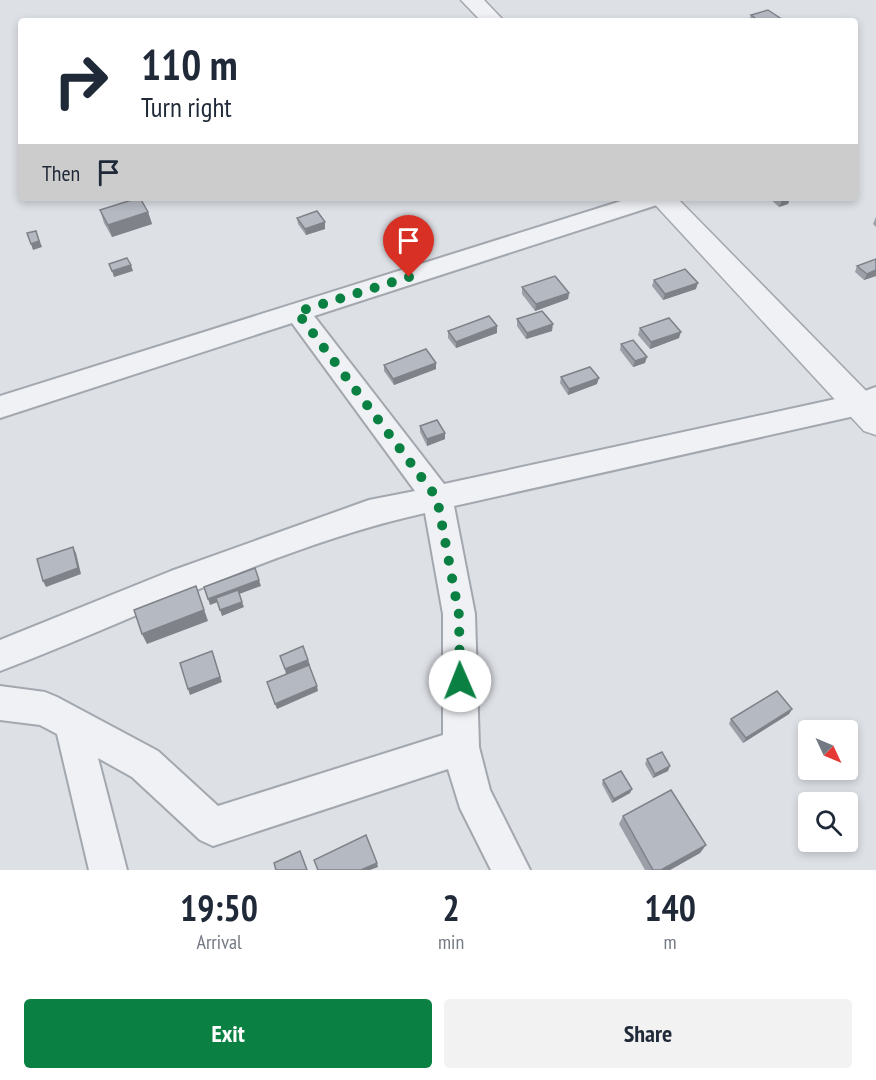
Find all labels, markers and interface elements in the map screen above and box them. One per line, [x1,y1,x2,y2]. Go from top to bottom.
text: 110 m [141,37,238,92]
icon: right [42,42,120,120]
text: Turn right [141,90,232,124]
icon: arrive [92,156,125,189]
text: Then [42,159,80,187]
pin [383,215,434,277]
icon: arrive [392,224,425,257]
position arrow [428,649,492,713]
north arrow [798,720,858,780]
map controls [798,720,858,852]
button: search [798,792,858,852]
text: 19:50 [180,884,258,931]
text: 2 [442,884,460,931]
text: 140 [644,884,696,931]
text: Arrival [196,929,242,955]
text: min [438,929,464,955]
text: m [664,929,677,955]
button: Exit [24,999,432,1068]
button: Share [444,999,852,1068]

